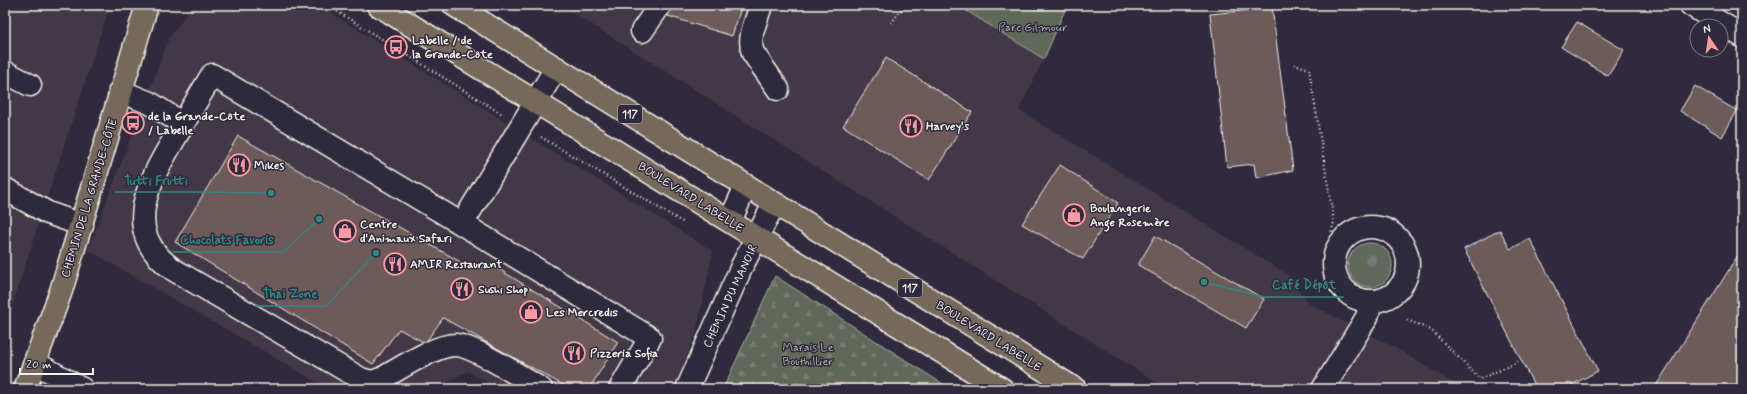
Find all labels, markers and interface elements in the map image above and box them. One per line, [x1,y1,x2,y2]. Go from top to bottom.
north arrow [1689,18,1729,58]
park label: Parc Gilmour [998,20,1068,36]
text: N [1702,22,1712,37]
place label: Labelle / de la Grande-Côte [412,33,493,63]
bus stop icon: Labelle / de la Grande-Côte [383,34,409,60]
road number: 117 [618,105,642,123]
place label: de la Grande-Côte / Labelle [148,109,246,139]
bus stop icon: de la Grande-Côte / Labelle [120,110,146,136]
restaurant icon: Harvey's [898,113,924,139]
street label: CHEMIN DE LA GRANDE-CÔTE [58,117,122,280]
place label: Harvey's [926,119,970,135]
restaurant icon: Mikes [226,152,252,178]
place label: Mikes [254,158,284,174]
street label: BOULEVARD LABELLE [635,159,746,237]
callout: Tutti Frutti [115,167,196,192]
text: Tutti Frutti [124,173,188,190]
place label: Boulangerie Ange Rosemère [1090,201,1170,232]
shop icon: Boulangerie Ange Rosemère [1061,202,1087,228]
place label: Centre d'Animaux Safari [360,217,452,247]
shop icon: Centre d'Animaux Safari [332,218,358,244]
callout: Chocolats Favoris [172,227,283,252]
text: Chocolats Favoris [180,232,274,249]
street label: CHEMIN DU MANOIR [700,242,762,351]
restaurant icon: AMIR Restaurant [382,251,408,277]
place label: AMIR Restaurant [410,257,502,273]
callout: Café Dépôt [1264,272,1344,297]
restaurant icon: Sushi Shop [449,276,475,302]
text: Café Dépôt [1272,277,1336,294]
road number: 117 [898,279,922,297]
callout: Thai Zone [255,281,326,306]
place label: Sushi Shop [478,282,528,298]
text: Thai Zone [262,286,318,303]
street label: BOULEVARD LABELLE [933,298,1044,376]
shop icon: Les Mercredis [518,299,544,325]
place label: Les Mercredis [546,305,618,321]
restaurant icon: Pizzeria Sofia [561,340,587,366]
park label: Marais Le Bouthillier [782,340,834,370]
place label: Pizzeria Sofia [590,346,658,362]
scale bar [20,350,93,376]
text: 20 m [26,357,52,373]

